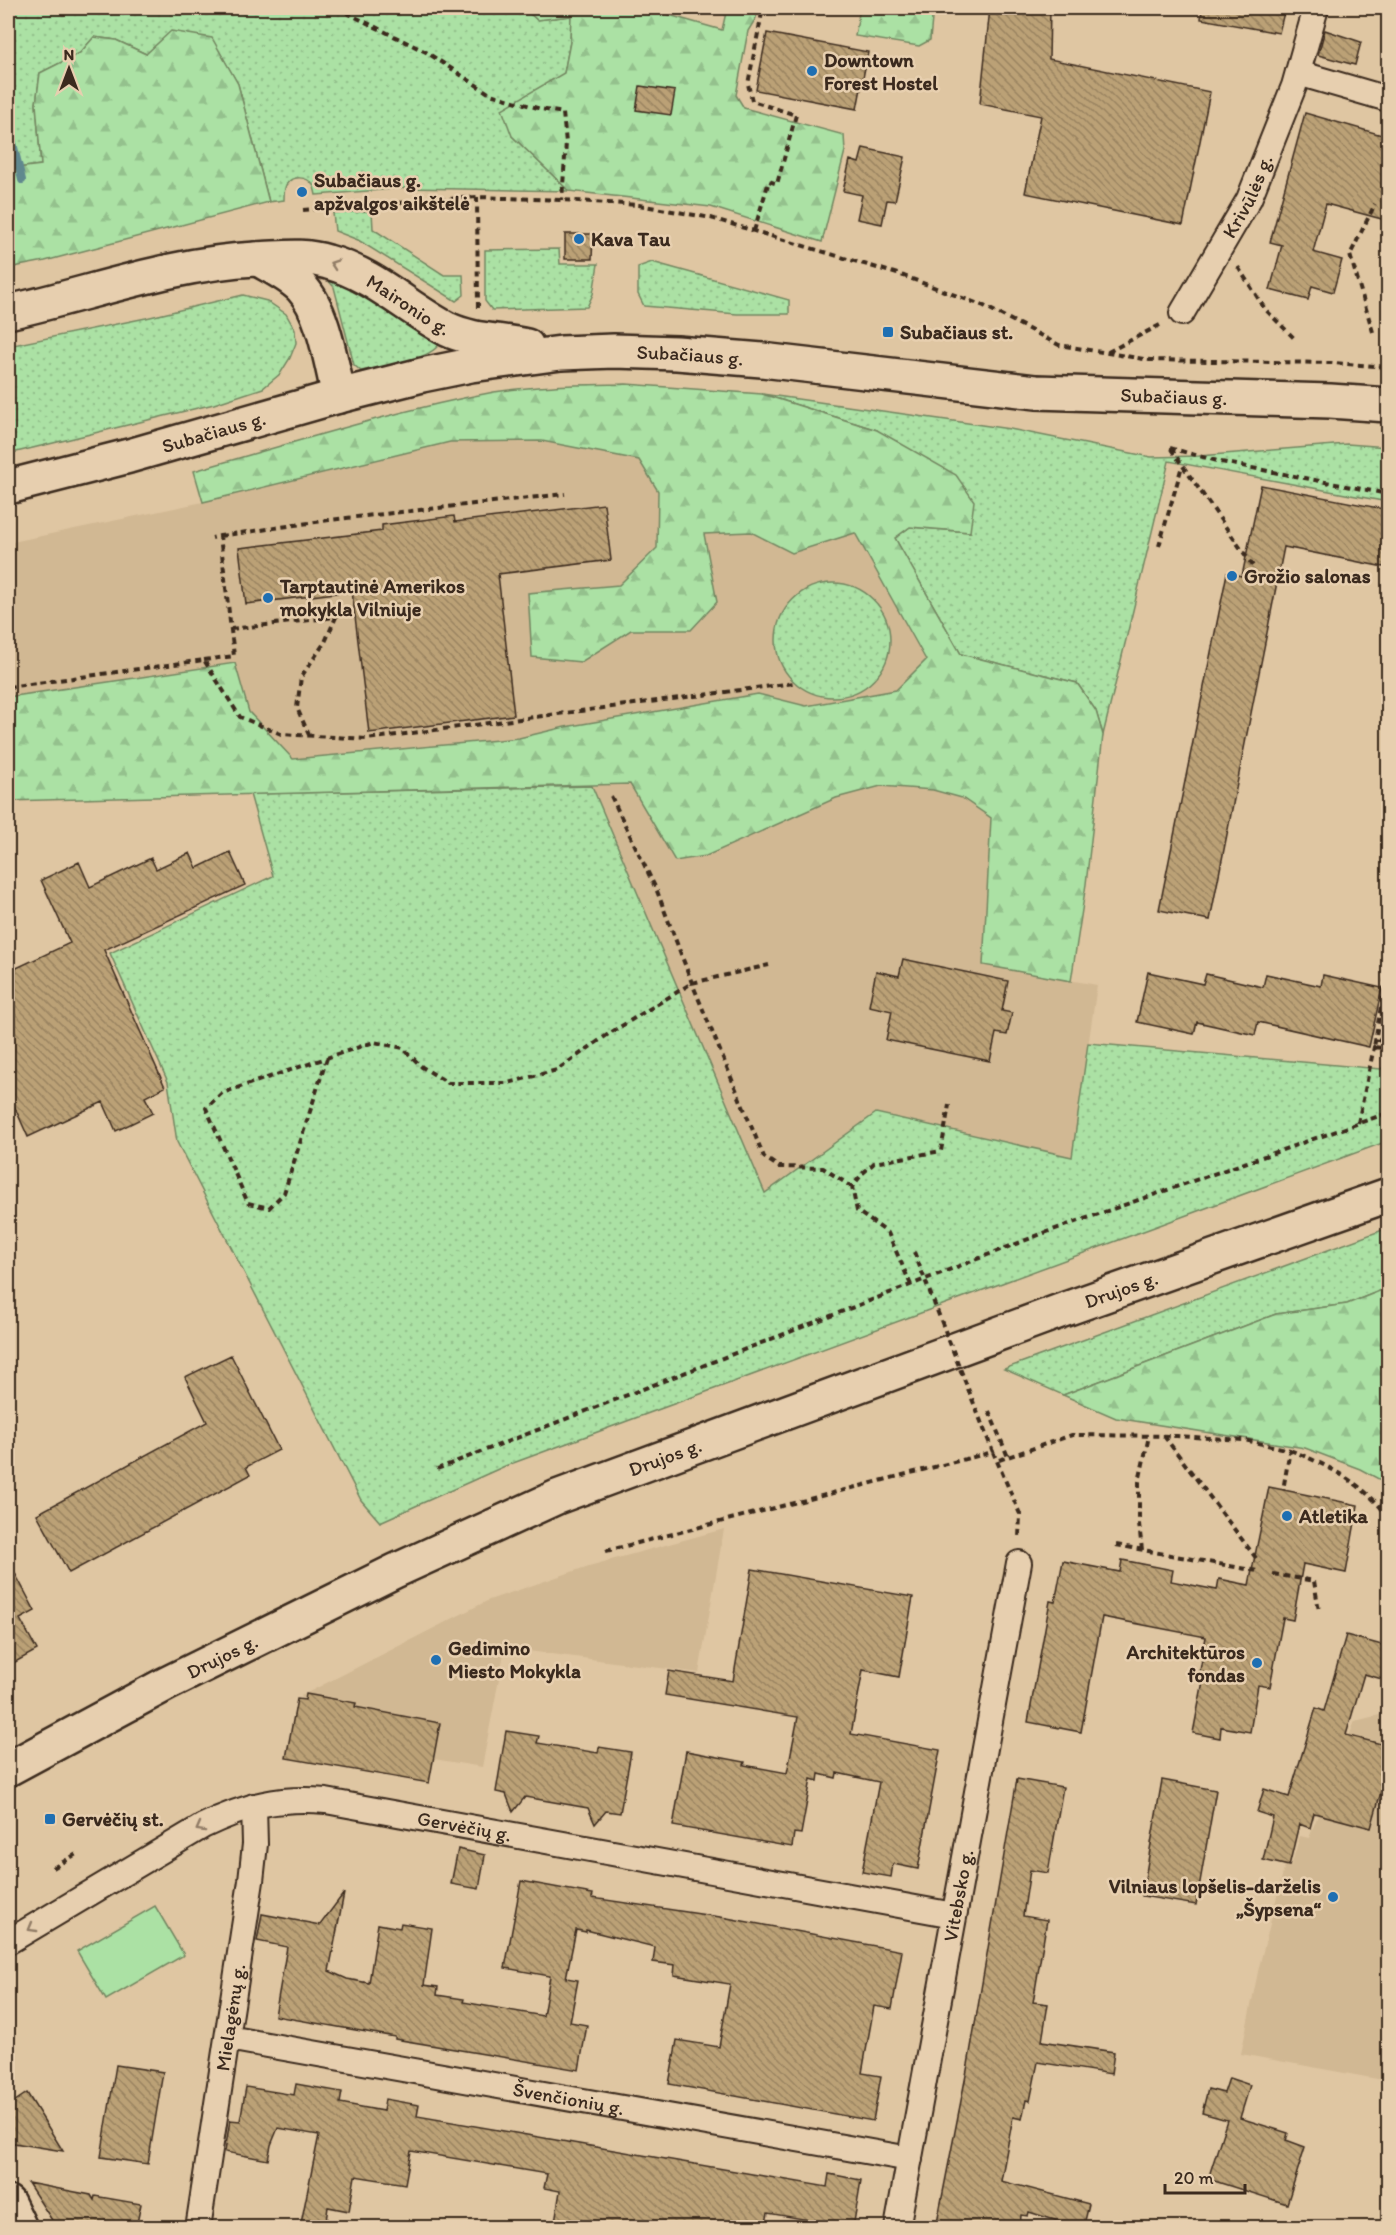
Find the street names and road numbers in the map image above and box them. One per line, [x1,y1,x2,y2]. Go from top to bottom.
street label: Krivūlės g. [1217,151,1277,242]
street label: Maironio g. [362,269,454,340]
street label: Subačiaus g. [636,340,744,370]
street label: Subačiaus g. [1120,383,1228,410]
street label: Subačiaus g. [159,406,268,458]
street label: Drujos g. [1081,1265,1161,1313]
street label: Drujos g. [625,1433,705,1482]
street label: Drujos g. [183,1629,262,1684]
street label: Gervėčių g. [415,1806,514,1846]
street label: Vitebsko g. [938,1847,978,1944]
street label: Mielagėnų g. [210,1962,250,2073]
street label: Švenčionių g. [511,2077,626,2120]

